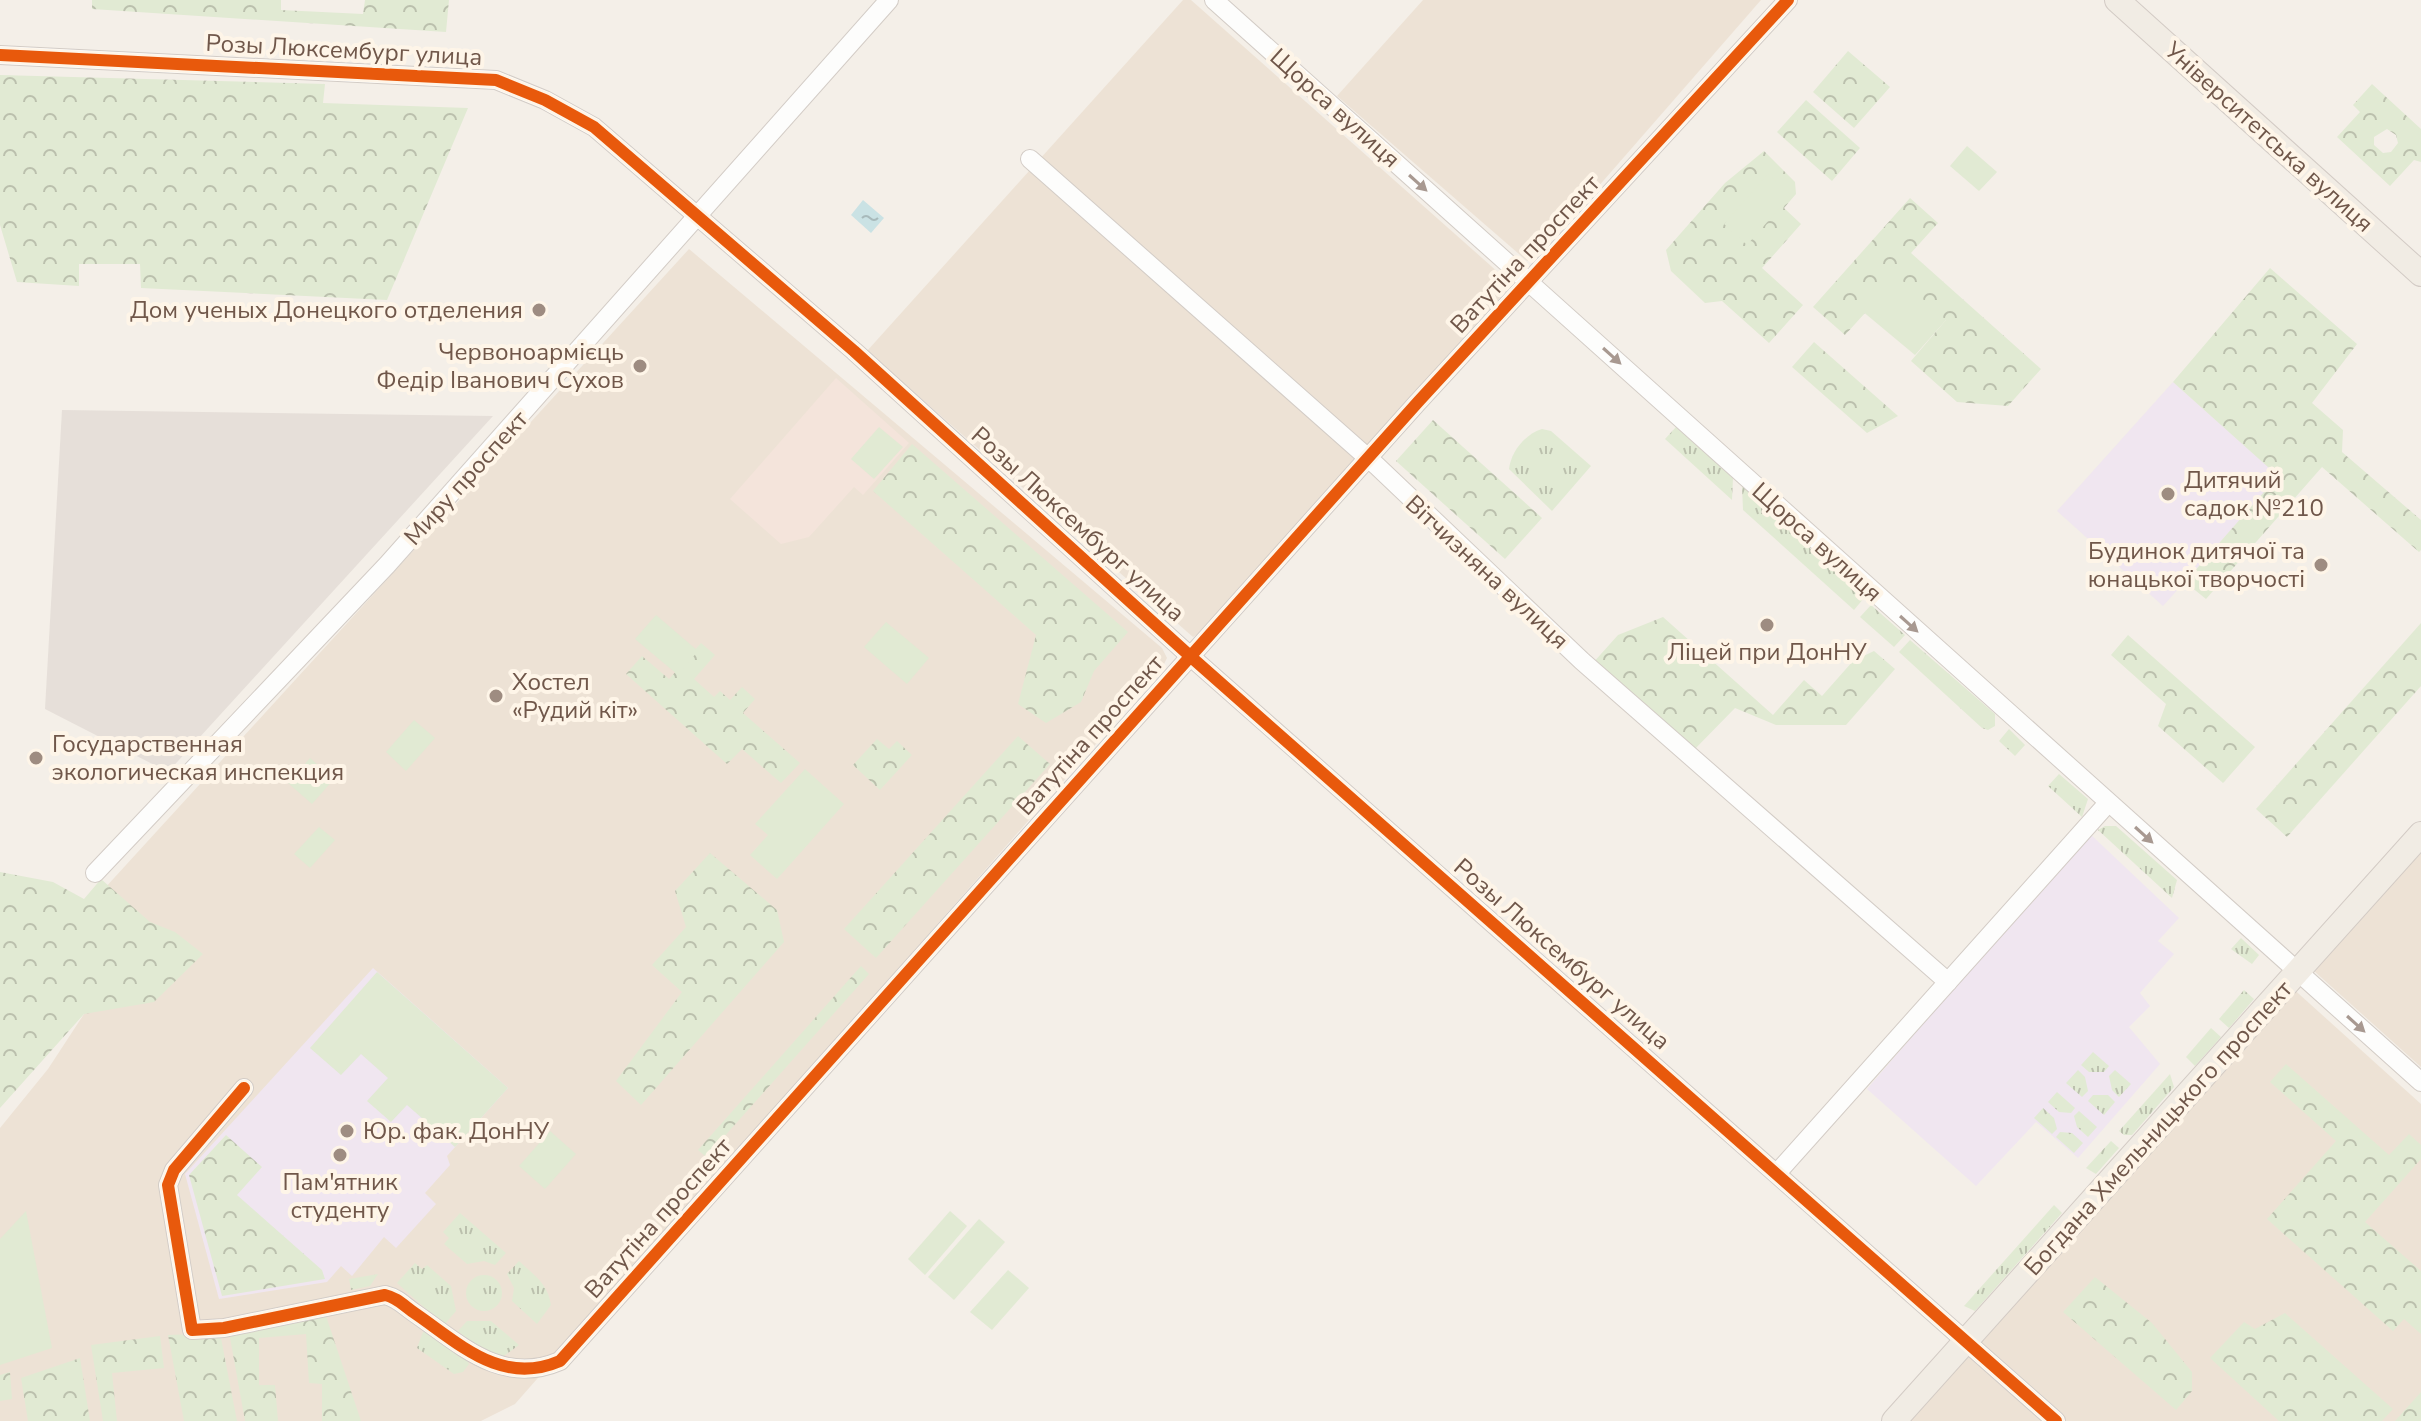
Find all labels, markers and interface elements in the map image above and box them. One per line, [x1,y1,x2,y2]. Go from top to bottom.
street label: Розы Люксембург улица [205,27,483,73]
street label: Університетська вулиця [2157,34,2380,239]
street label: Щорса вулиця [1263,41,1407,175]
street label: Ватутіна проспект [1443,168,1607,340]
one-way arrow [1409,173,1428,191]
place label: Дом ученых Донецкого отделения [130,294,523,326]
marker: Дом ученых Донецкого отделения [530,301,548,319]
place label: Червоноармієць Федір Іванович Сухов [376,336,624,396]
one-way arrow [1601,347,1621,364]
marker: Червоноармієць Федір Іванович Сухов [631,357,649,375]
street label: Миру проспект [397,404,535,552]
street label: Розы Люксембург улица [964,419,1192,629]
place label: Дитячий садок №210 [2184,464,2324,524]
street label: Щорса вулиця [1745,475,1889,609]
marker: Дитячий садок №210 [2159,485,2177,503]
street label: Вітчизняна вулиця [1399,488,1575,656]
place label: Будинок дитячої та юнацької творчості [2088,535,2305,595]
marker: Будинок дитячої та юнацької творчості [2312,556,2330,574]
one-way arrow [1898,615,1918,632]
marker: Ліцей при ДонНУ [1758,616,1776,634]
place label: Ліцей при ДонНУ [1667,636,1867,668]
street label: Ватутіна проспект [1009,648,1171,822]
place label: Хостел «Рудий кіт» [512,666,638,726]
marker: Хостел «Рудий кіт» [487,687,505,705]
place label: Государственная экологическая инспекция [52,728,344,788]
marker: Государственная экологическая инспекция [27,749,45,767]
one-way arrow [2134,826,2154,843]
street label: Розы Люксембург улица [1447,851,1677,1057]
street label: Богдана Хмельницького проспект [2017,973,2299,1282]
one-way arrow [2346,1015,2365,1033]
place label: Юр. фак. ДонНУ [363,1115,550,1147]
marker: Юр. фак. ДонНУ [338,1122,356,1140]
street label: Ватутіна проспект [577,1131,739,1305]
marker: Пам'ятник студенту [331,1146,349,1164]
place label: Пам'ятник студенту [282,1166,398,1226]

